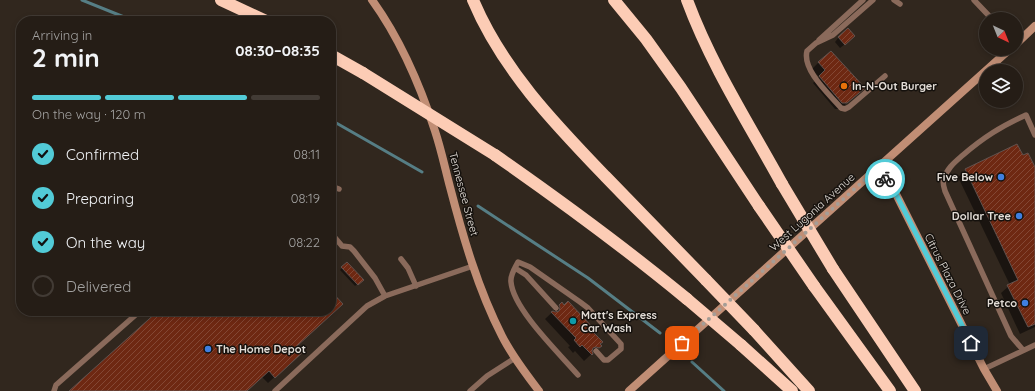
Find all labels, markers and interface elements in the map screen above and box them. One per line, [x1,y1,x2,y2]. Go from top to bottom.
north arrow [979,12,1023,56]
map controls [979,12,1023,108]
text: Arriving in [32,27,92,43]
text: 2 min [32,41,100,74]
text: 08:30–08:35 [235,41,320,60]
button: layers [979,64,1023,108]
place label: In-N-Out Burger [852,79,937,93]
marker: In-N-Out Burger [839,81,849,91]
text: On the way · 120 m [32,106,146,122]
icon: check [32,143,54,165]
text: Confirmed [66,145,139,164]
text: 08:11 [293,146,320,162]
street label: Tennessee Street [446,151,482,238]
courier [865,159,905,199]
icon: bike [874,168,896,190]
street label: West Lugonia Avenue [766,170,858,254]
place label: Five Below [937,170,994,184]
marker: Five Below [996,172,1006,182]
icon: check [32,187,54,209]
text: Preparing [66,189,134,208]
text: 08:19 [291,190,320,206]
place label: Dollar Tree [952,209,1012,223]
marker: Dollar Tree [1014,211,1024,221]
icon: check [32,231,54,253]
street label: Citrus Plaza Drive [922,231,974,317]
text: On the way [66,233,145,252]
text: 08:22 [288,234,320,250]
text: Delivered [66,277,131,296]
place label: Petco [987,296,1017,310]
marker: Petco [1020,298,1030,308]
place label: Matt's Express Car Wash [581,308,657,335]
marker: Matt's Express Car Wash [568,316,578,326]
pin [665,326,699,360]
pin [954,326,988,360]
icon: bag [671,332,693,354]
icon: home [960,332,982,354]
place label: The Home Depot [216,342,306,356]
marker: The Home Depot [203,344,213,354]

